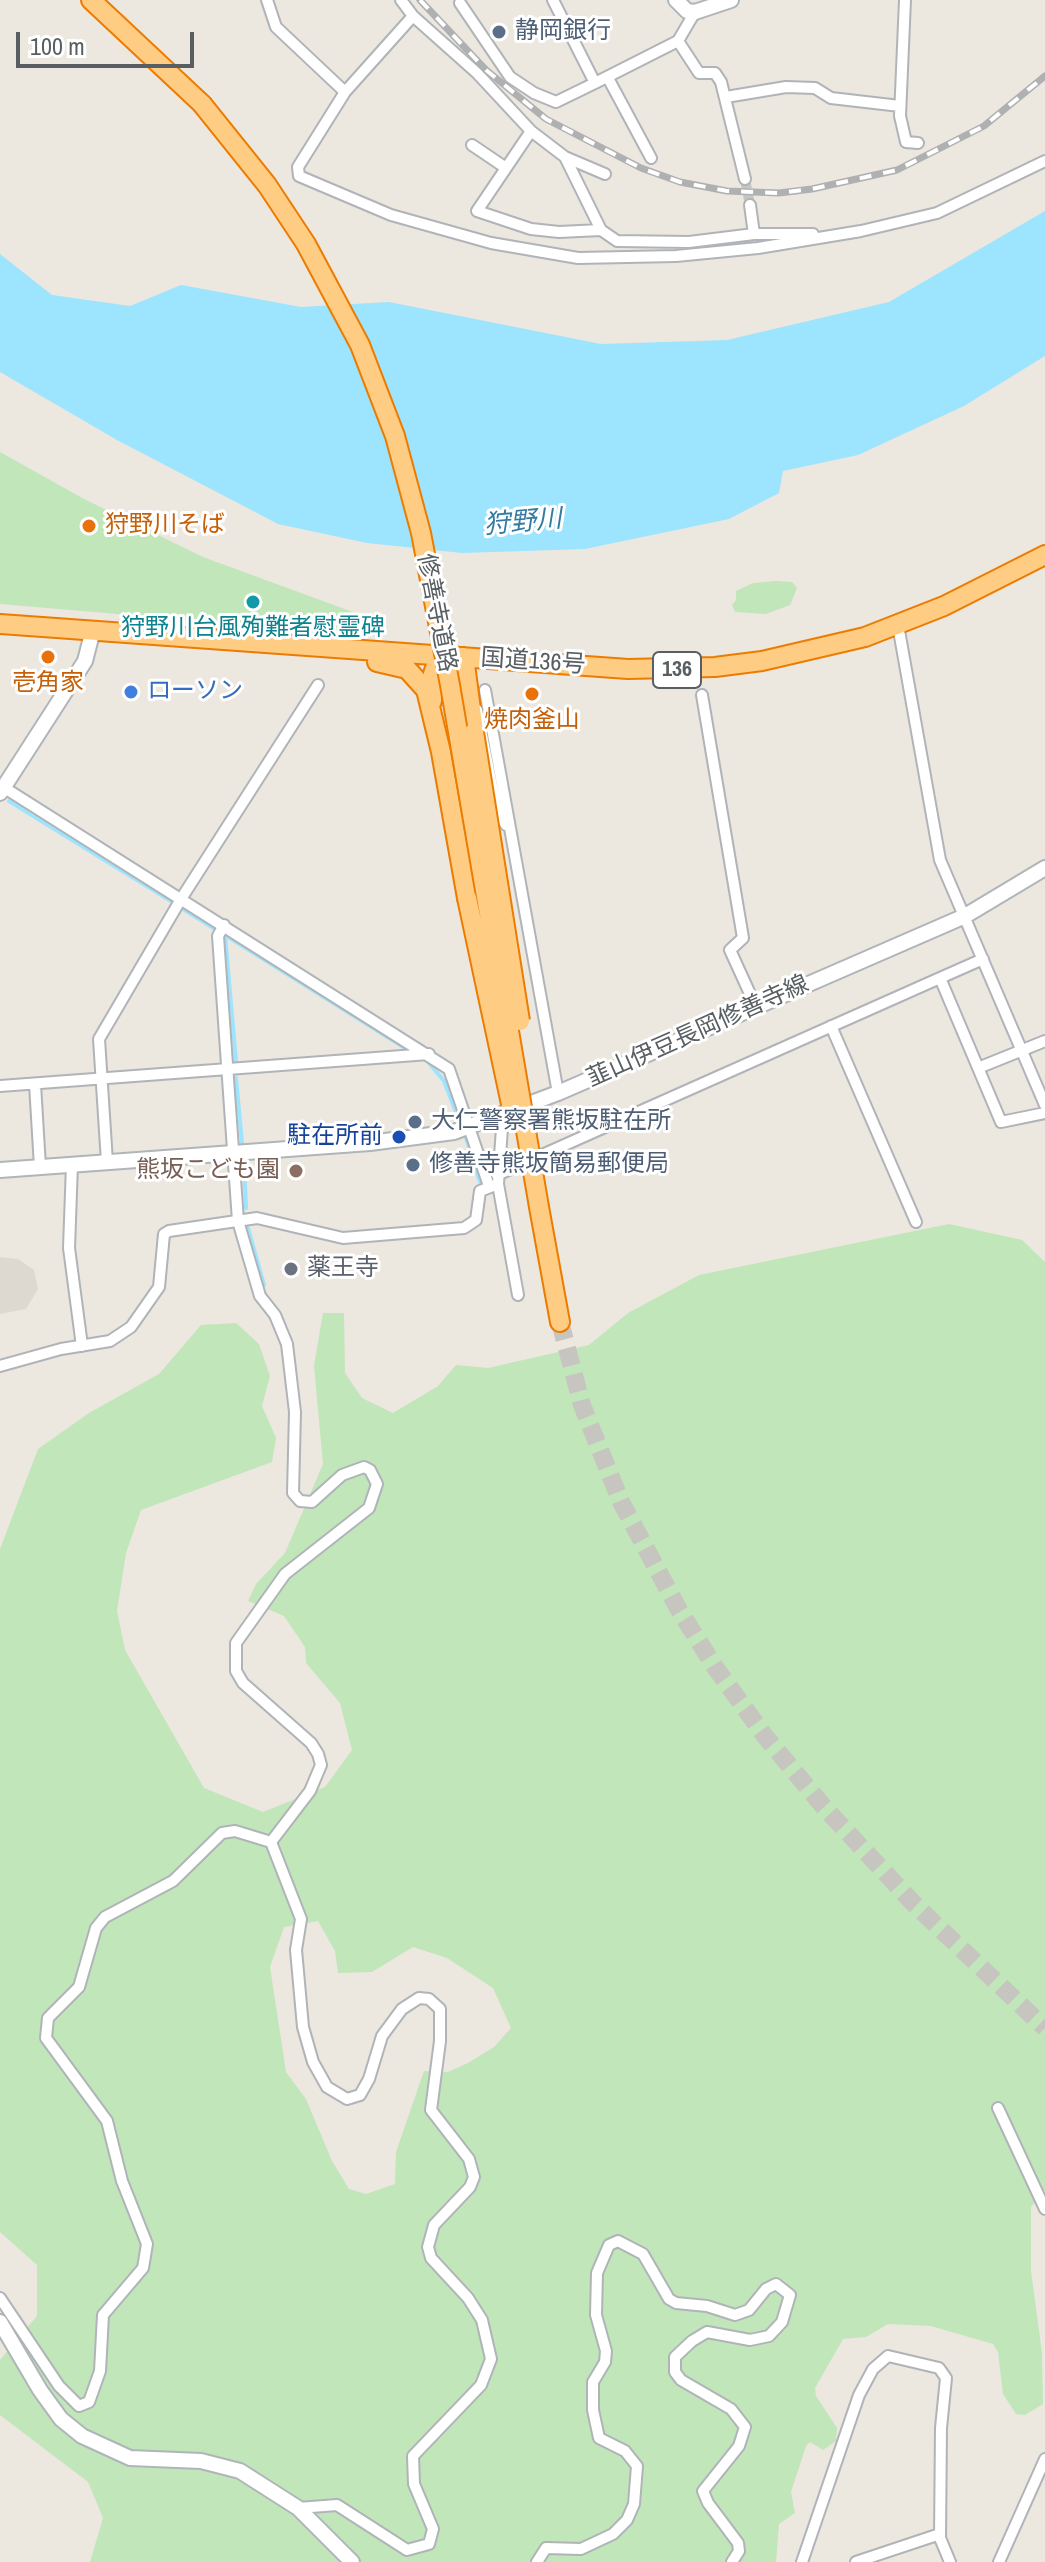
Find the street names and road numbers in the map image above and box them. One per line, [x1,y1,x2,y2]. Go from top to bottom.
street label: 修善寺道路 [410,551,462,675]
street label: 国道136号 [480,644,586,680]
road number: 136 [653,652,701,688]
street label: 韮山伊豆長岡修善寺線 [583,970,813,1094]

